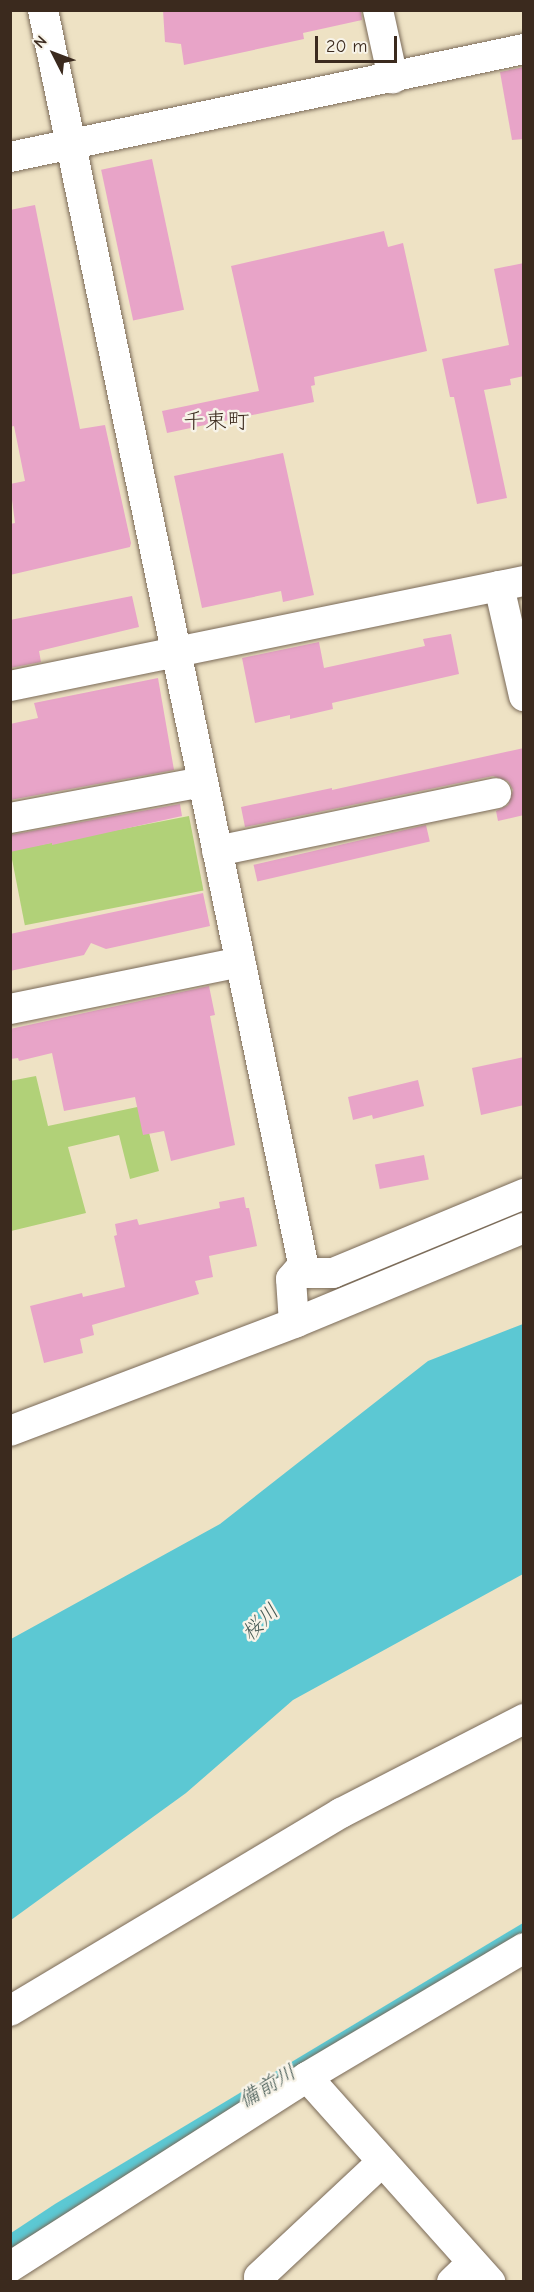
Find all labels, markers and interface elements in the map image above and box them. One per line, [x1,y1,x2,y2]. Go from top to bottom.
north arrow [24,24,84,84]
scale bar [318,24,400,62]
text: N [30,32,51,52]
text: 20 m [326,36,367,57]
district label: 千束町 [183,409,249,435]
water label: 桜川 [236,1598,284,1646]
water label: 備前川 [234,2059,300,2113]

